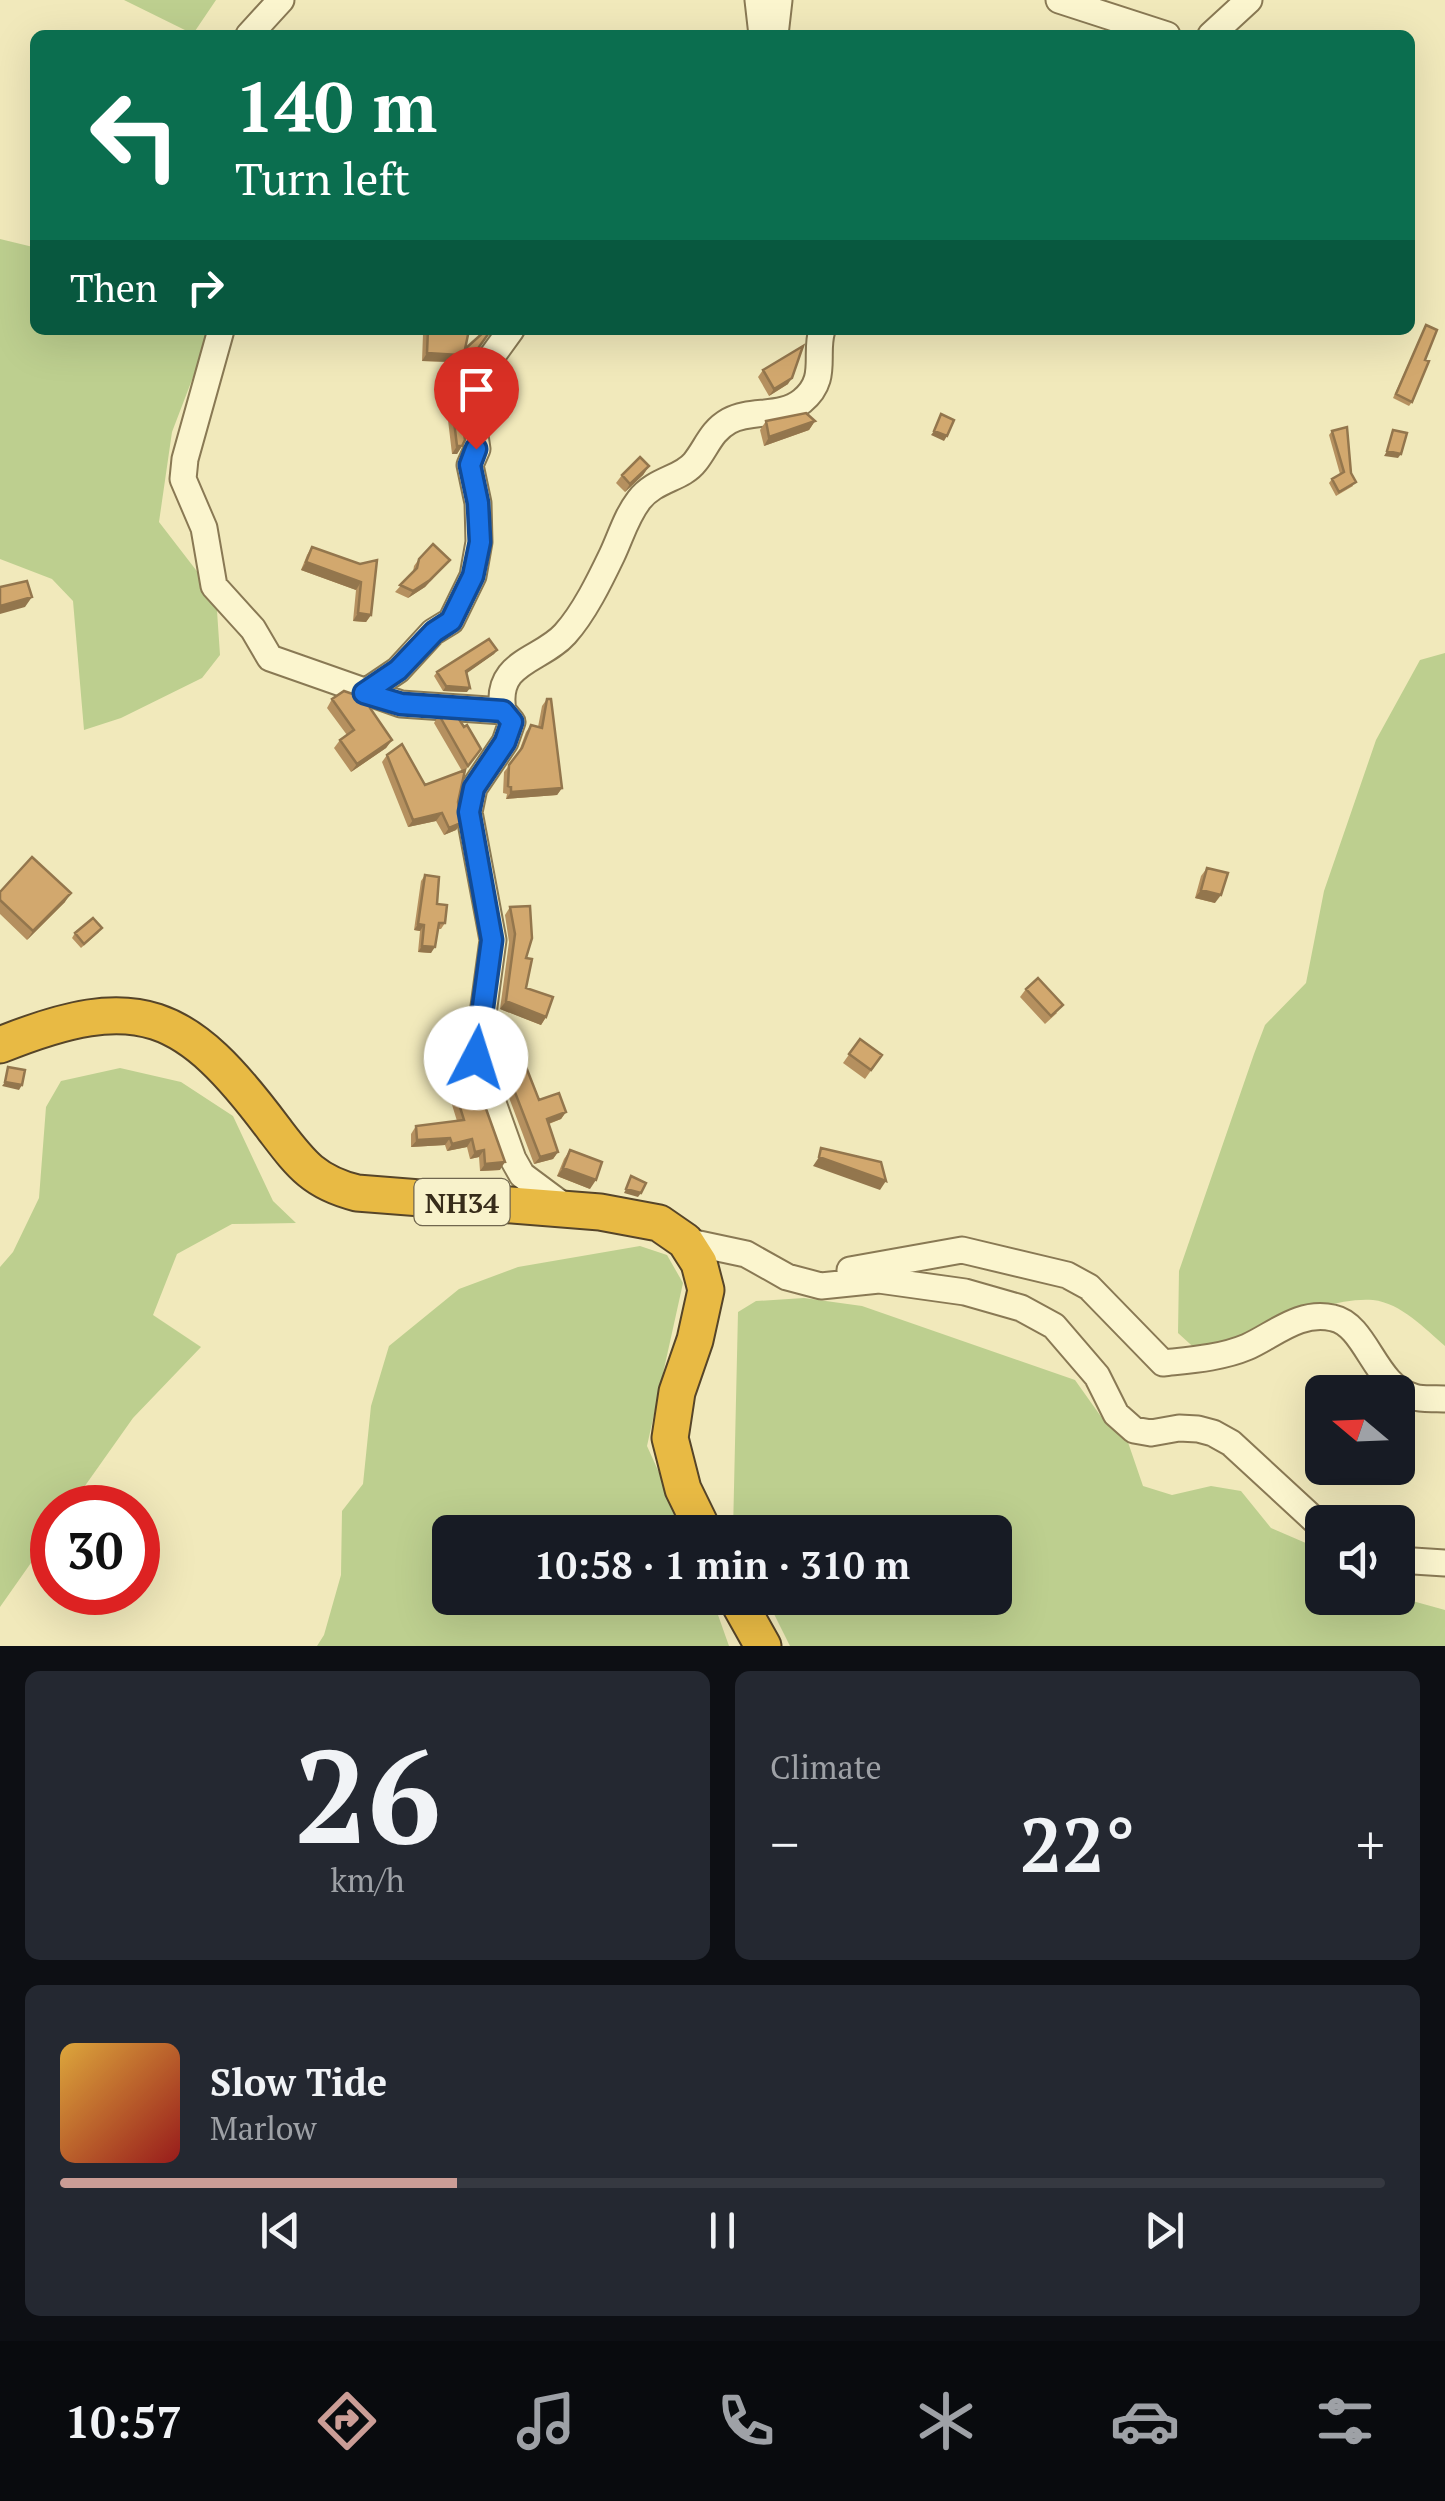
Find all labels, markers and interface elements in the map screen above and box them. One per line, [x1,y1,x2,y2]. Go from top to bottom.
text: 140 m [235,59,437,152]
icon: left [70,70,200,200]
text: Turn left [235,148,410,208]
icon: right [178,260,233,315]
text: Then [70,263,158,313]
pin [434,347,519,450]
icon: arrive [449,362,504,417]
position arrow [424,1006,528,1110]
road number: NH34 [414,1179,510,1225]
north arrow [1305,1375,1415,1485]
map controls [1305,1375,1415,1615]
speed limit sign: 30 [30,1485,160,1615]
button: sound [1305,1505,1415,1615]
text: 10:58 · 1 min · 310 m [534,1540,910,1590]
text: 26 [294,1708,441,1880]
text: Climate [770,1746,882,1788]
text: 22° [1020,1794,1135,1893]
text: − [770,1807,799,1880]
text: + [1356,1807,1385,1880]
text: km/h [331,1859,404,1901]
text: Slow Tide [210,2057,387,2107]
text: Marlow [210,2107,316,2149]
icon: previous [253,2203,308,2258]
icon: pause [695,2203,750,2258]
icon: next [1137,2203,1192,2258]
icon: directions [312,2386,382,2456]
icon: music [511,2386,581,2456]
icon: phone [711,2386,781,2456]
icon: climate [911,2386,981,2456]
icon: car [1110,2386,1180,2456]
icon: filters [1310,2386,1380,2456]
text: 10:57 [65,2391,182,2451]

